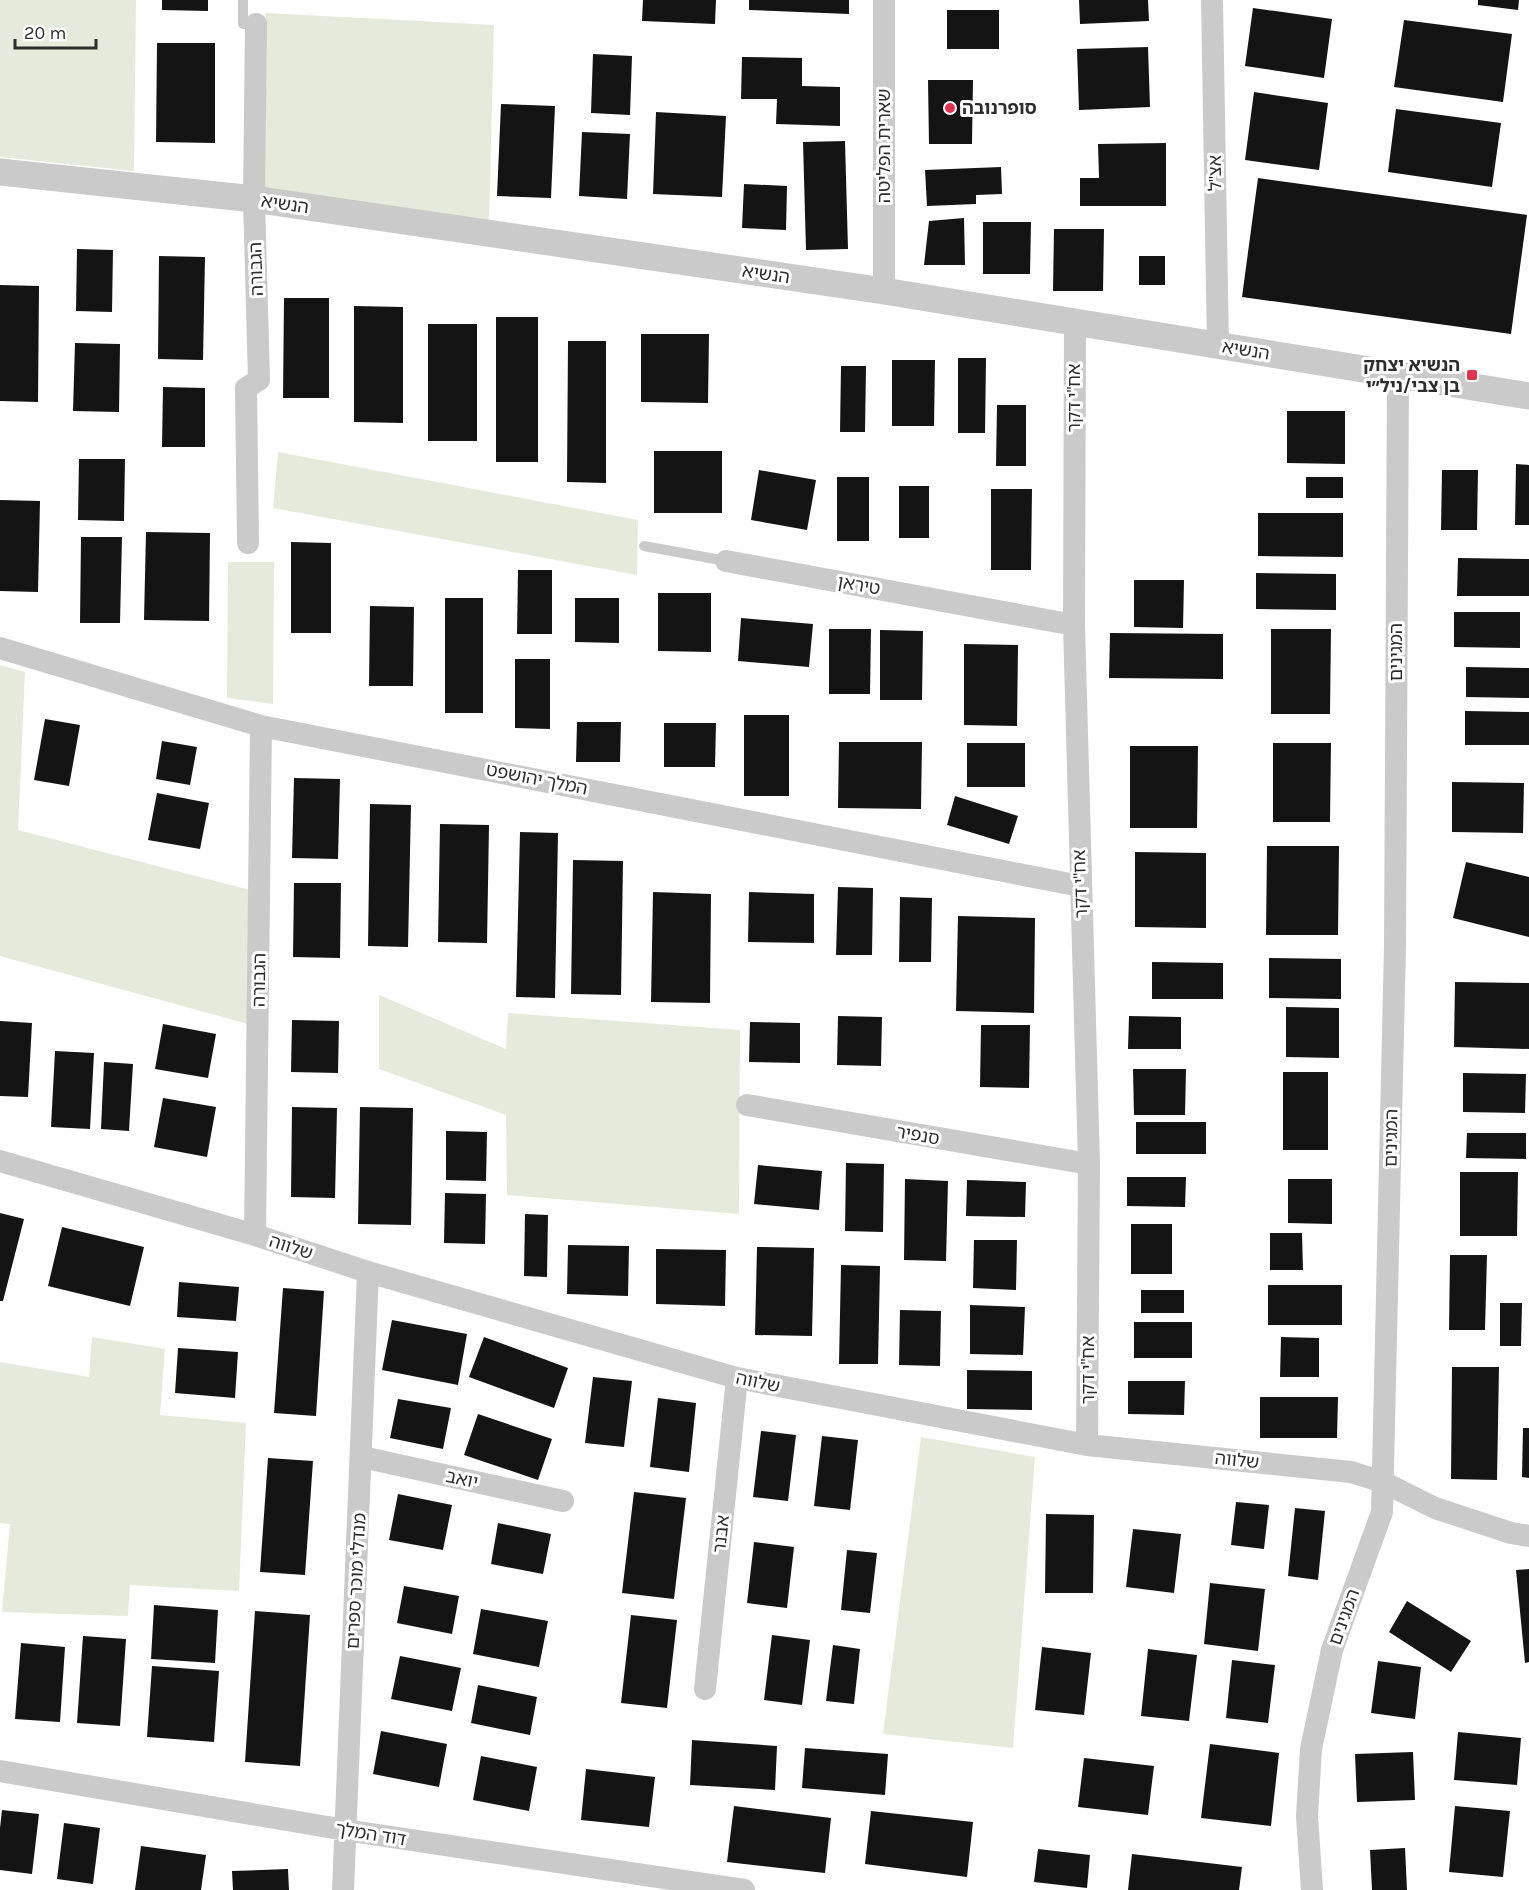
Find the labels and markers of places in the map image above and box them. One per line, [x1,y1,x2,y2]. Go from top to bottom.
place label: סופרנובה [962,97,1037,119]
marker: סופרנובה [943,101,957,115]
place label: הנשיא יצחק בן צבי/ניל״י [1363,354,1460,397]
marker: הנשיא יצחק בן צבי/ניל״י [1465,368,1479,382]

